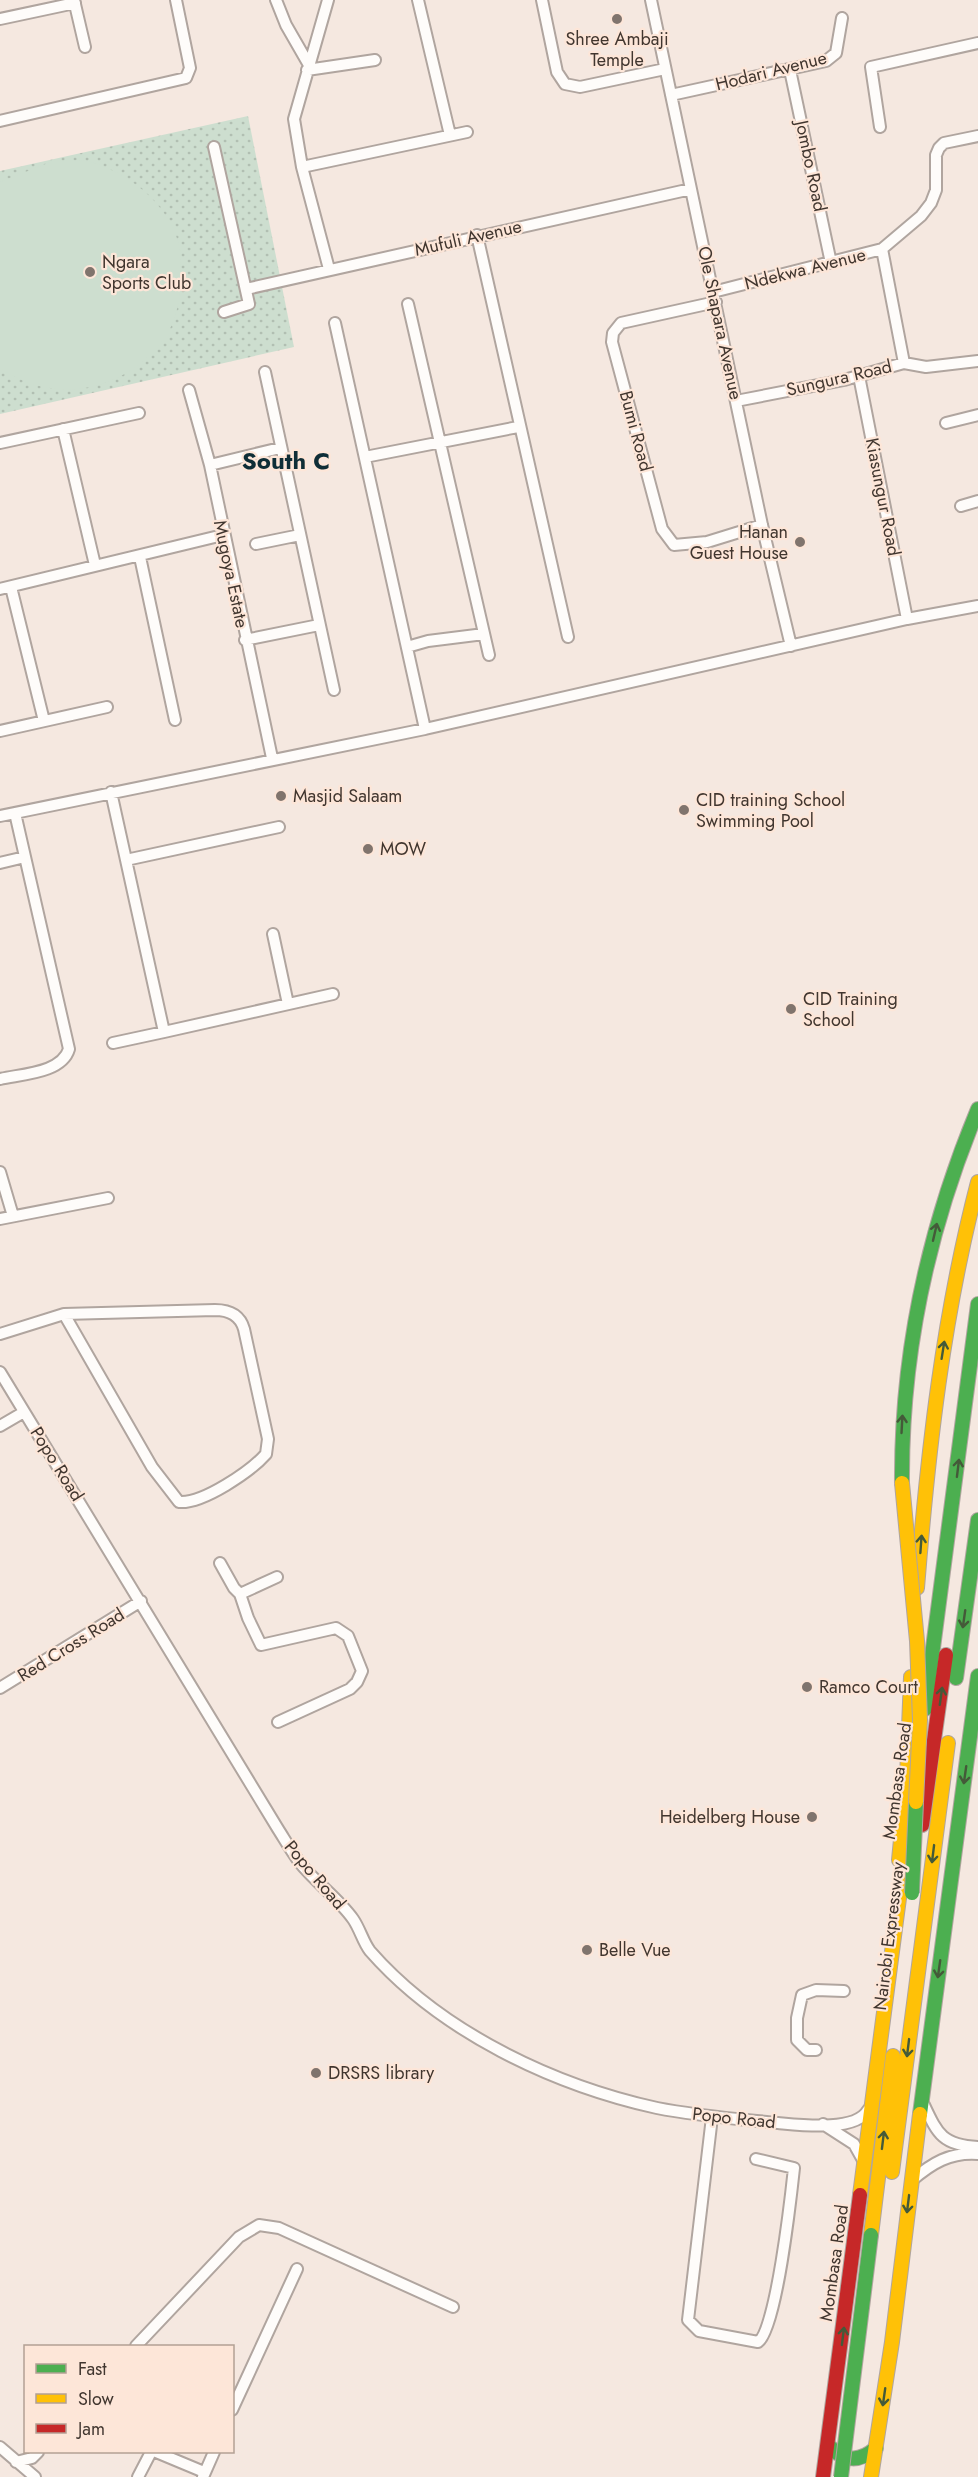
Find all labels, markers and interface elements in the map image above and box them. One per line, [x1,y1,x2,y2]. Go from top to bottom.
marker: Shree Ambaji Temple [610,12,624,26]
place label: Shree Ambaji Temple [565,26,669,73]
street label: Hodari Avenue [713,45,829,97]
street label: Jombo Road [788,116,833,214]
street label: Mufuli Avenue [412,213,524,263]
street label: Ndekwa Avenue [742,241,868,297]
street label: Ole Shapara Avenue [691,244,749,402]
place label: Ngara Sports Club [102,249,191,296]
marker: Ngara Sports Club [83,265,97,279]
street label: Sungura Road [784,353,894,403]
street label: Bumi Road [613,388,659,474]
street label: Kiasungur Road [859,436,907,558]
district label: South C [242,443,330,478]
street label: Mugoya Estate [207,518,255,630]
place label: Hanan Guest House [690,519,788,566]
marker: Hanan Guest House [793,535,807,549]
place label: Masjid Salaam [293,783,402,809]
place label: CID training School Swimming Pool [696,787,845,834]
marker: Masjid Salaam [274,789,288,803]
marker: CID training School Swimming Pool [677,803,691,817]
place label: MOW [380,836,426,862]
marker: MOW [361,842,375,856]
place label: CID Training School [803,986,898,1033]
marker: CID Training School [784,1002,798,1016]
one-way arrow [930,1223,941,1243]
one-way arrow [937,1341,948,1360]
one-way arrow [897,1415,908,1435]
street label: Popo Road [24,1422,90,1506]
one-way arrow [952,1459,963,1479]
one-way arrow [915,1534,926,1554]
street label: Red Cross Road [12,1602,130,1688]
one-way arrow [958,1609,969,1629]
place label: Ramco Court [819,1674,918,1700]
marker: Ramco Court [800,1680,814,1694]
one-way arrow [935,1687,946,1707]
street label: Mombasa Road [876,1721,918,1841]
one-way arrow [959,1765,970,1785]
place label: Heidelberg House [660,1804,800,1830]
marker: Heidelberg House [805,1810,819,1824]
street label: Popo Road [278,1835,352,1915]
one-way arrow [928,1844,939,1864]
street label: Nairobi Expressway [867,1860,911,2012]
place label: Belle Vue [599,1937,671,1963]
marker: Belle Vue [580,1943,594,1957]
one-way arrow [933,1958,944,1978]
one-way arrow [903,2037,914,2057]
place label: DRSRS library [328,2060,434,2086]
marker: DRSRS library [309,2066,323,2080]
street label: Popo Road [691,2101,777,2135]
one-way arrow [877,2130,888,2150]
one-way arrow [902,2193,913,2213]
street label: Mombasa Road [813,2203,855,2323]
one-way arrow [837,2326,848,2346]
legend [24,2345,234,2453]
text: Fast [78,2356,107,2382]
text: Slow [78,2386,115,2412]
one-way arrow [879,2387,890,2407]
text: Jam [76,2416,105,2442]

